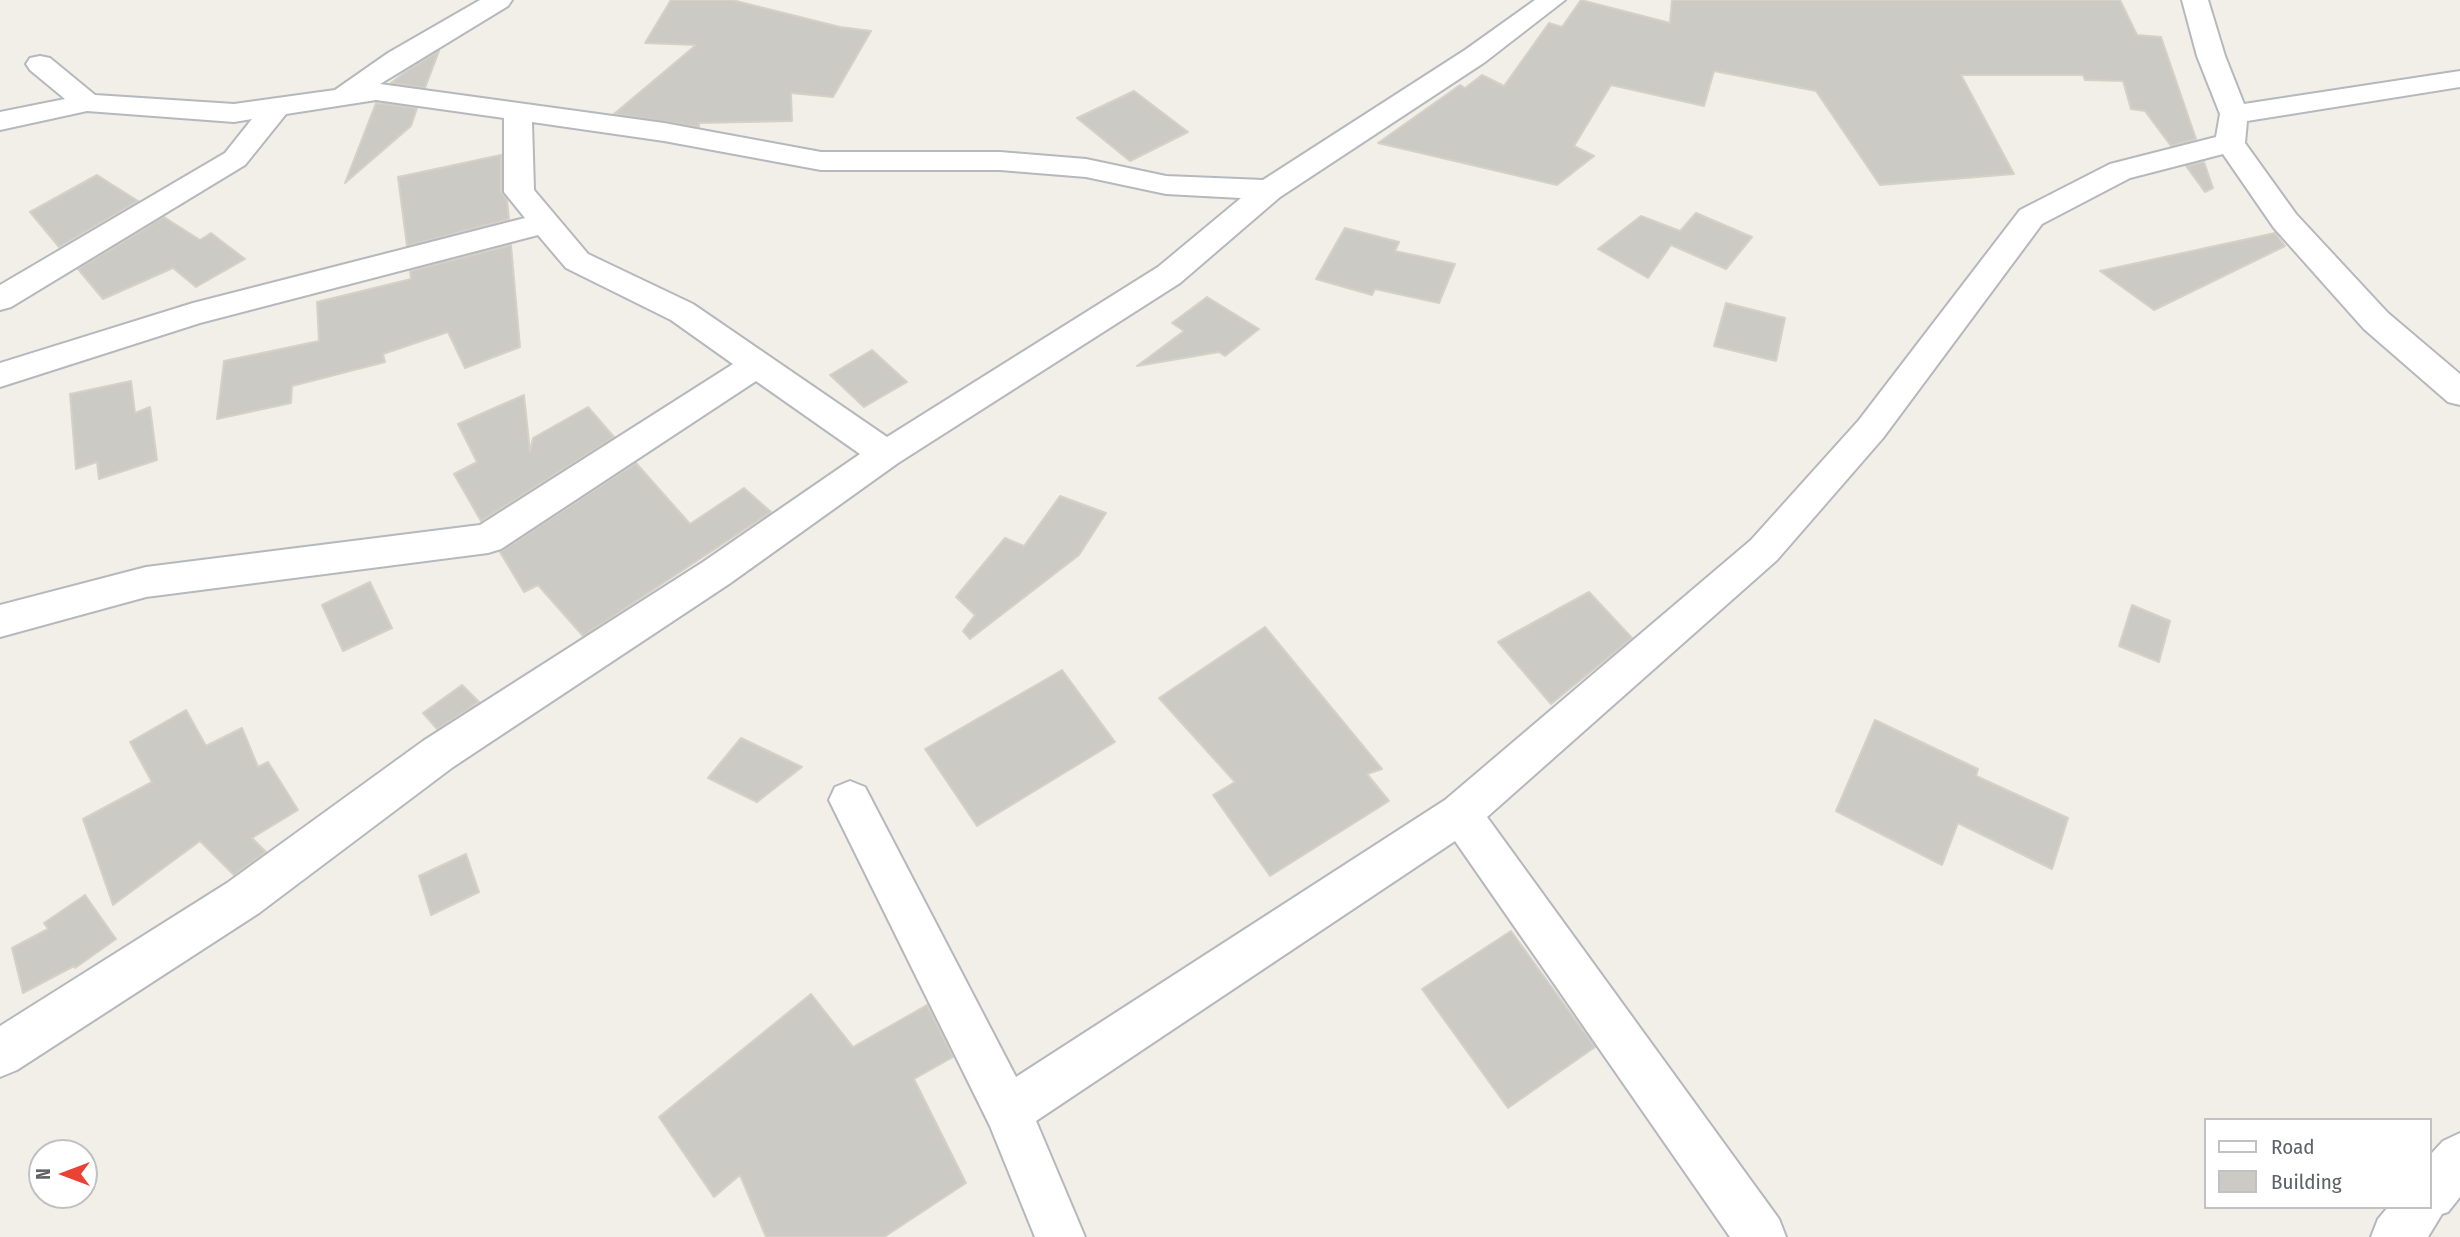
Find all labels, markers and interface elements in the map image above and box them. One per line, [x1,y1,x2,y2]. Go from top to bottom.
legend [2204,1118,2432,1209]
text: Road [2271,1134,2315,1160]
north arrow [28,1139,98,1209]
text: N [32,1168,55,1180]
text: Building [2271,1169,2342,1195]

